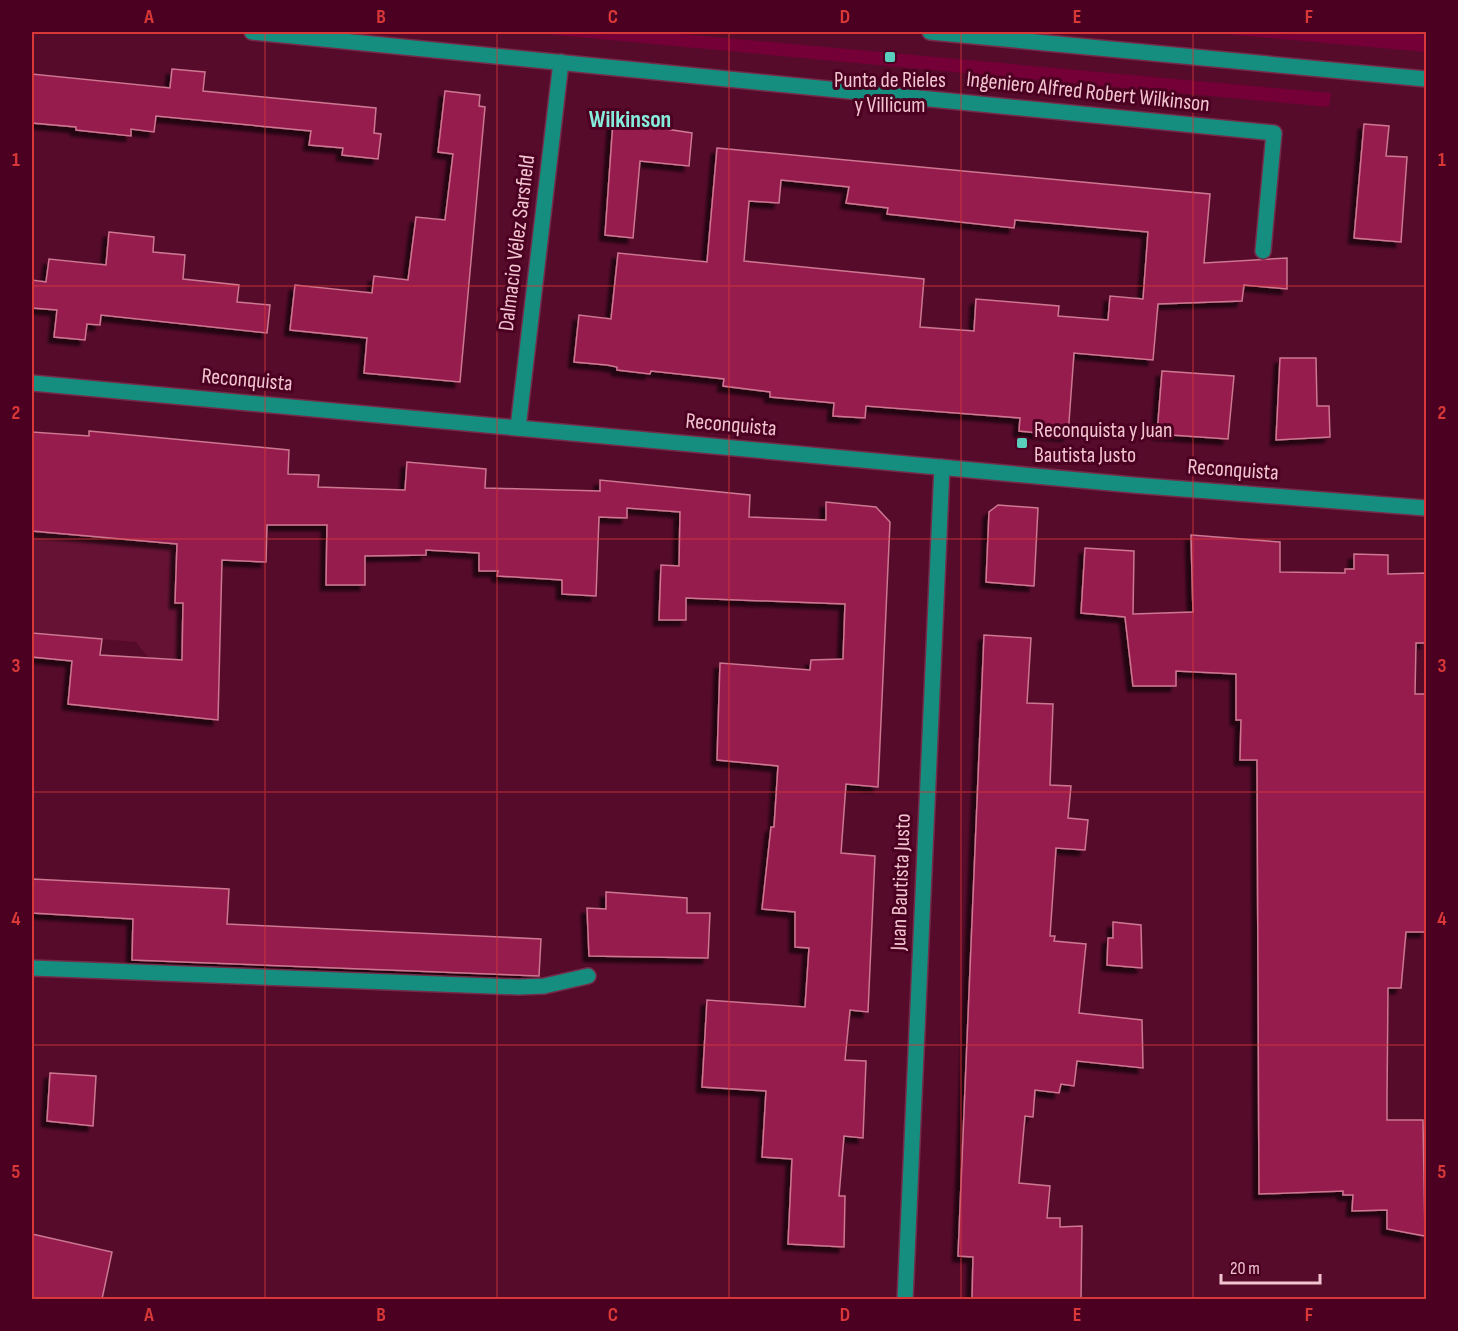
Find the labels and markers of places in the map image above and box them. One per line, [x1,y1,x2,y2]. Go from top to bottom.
marker: Punta de Rieles y Villicum [883,50,897,64]
place label: Punta de Rieles y Villicum [834,67,946,119]
place label: Reconquista y Juan Bautista Justo [1034,417,1173,469]
marker: Reconquista y Juan Bautista Justo [1015,436,1029,450]

